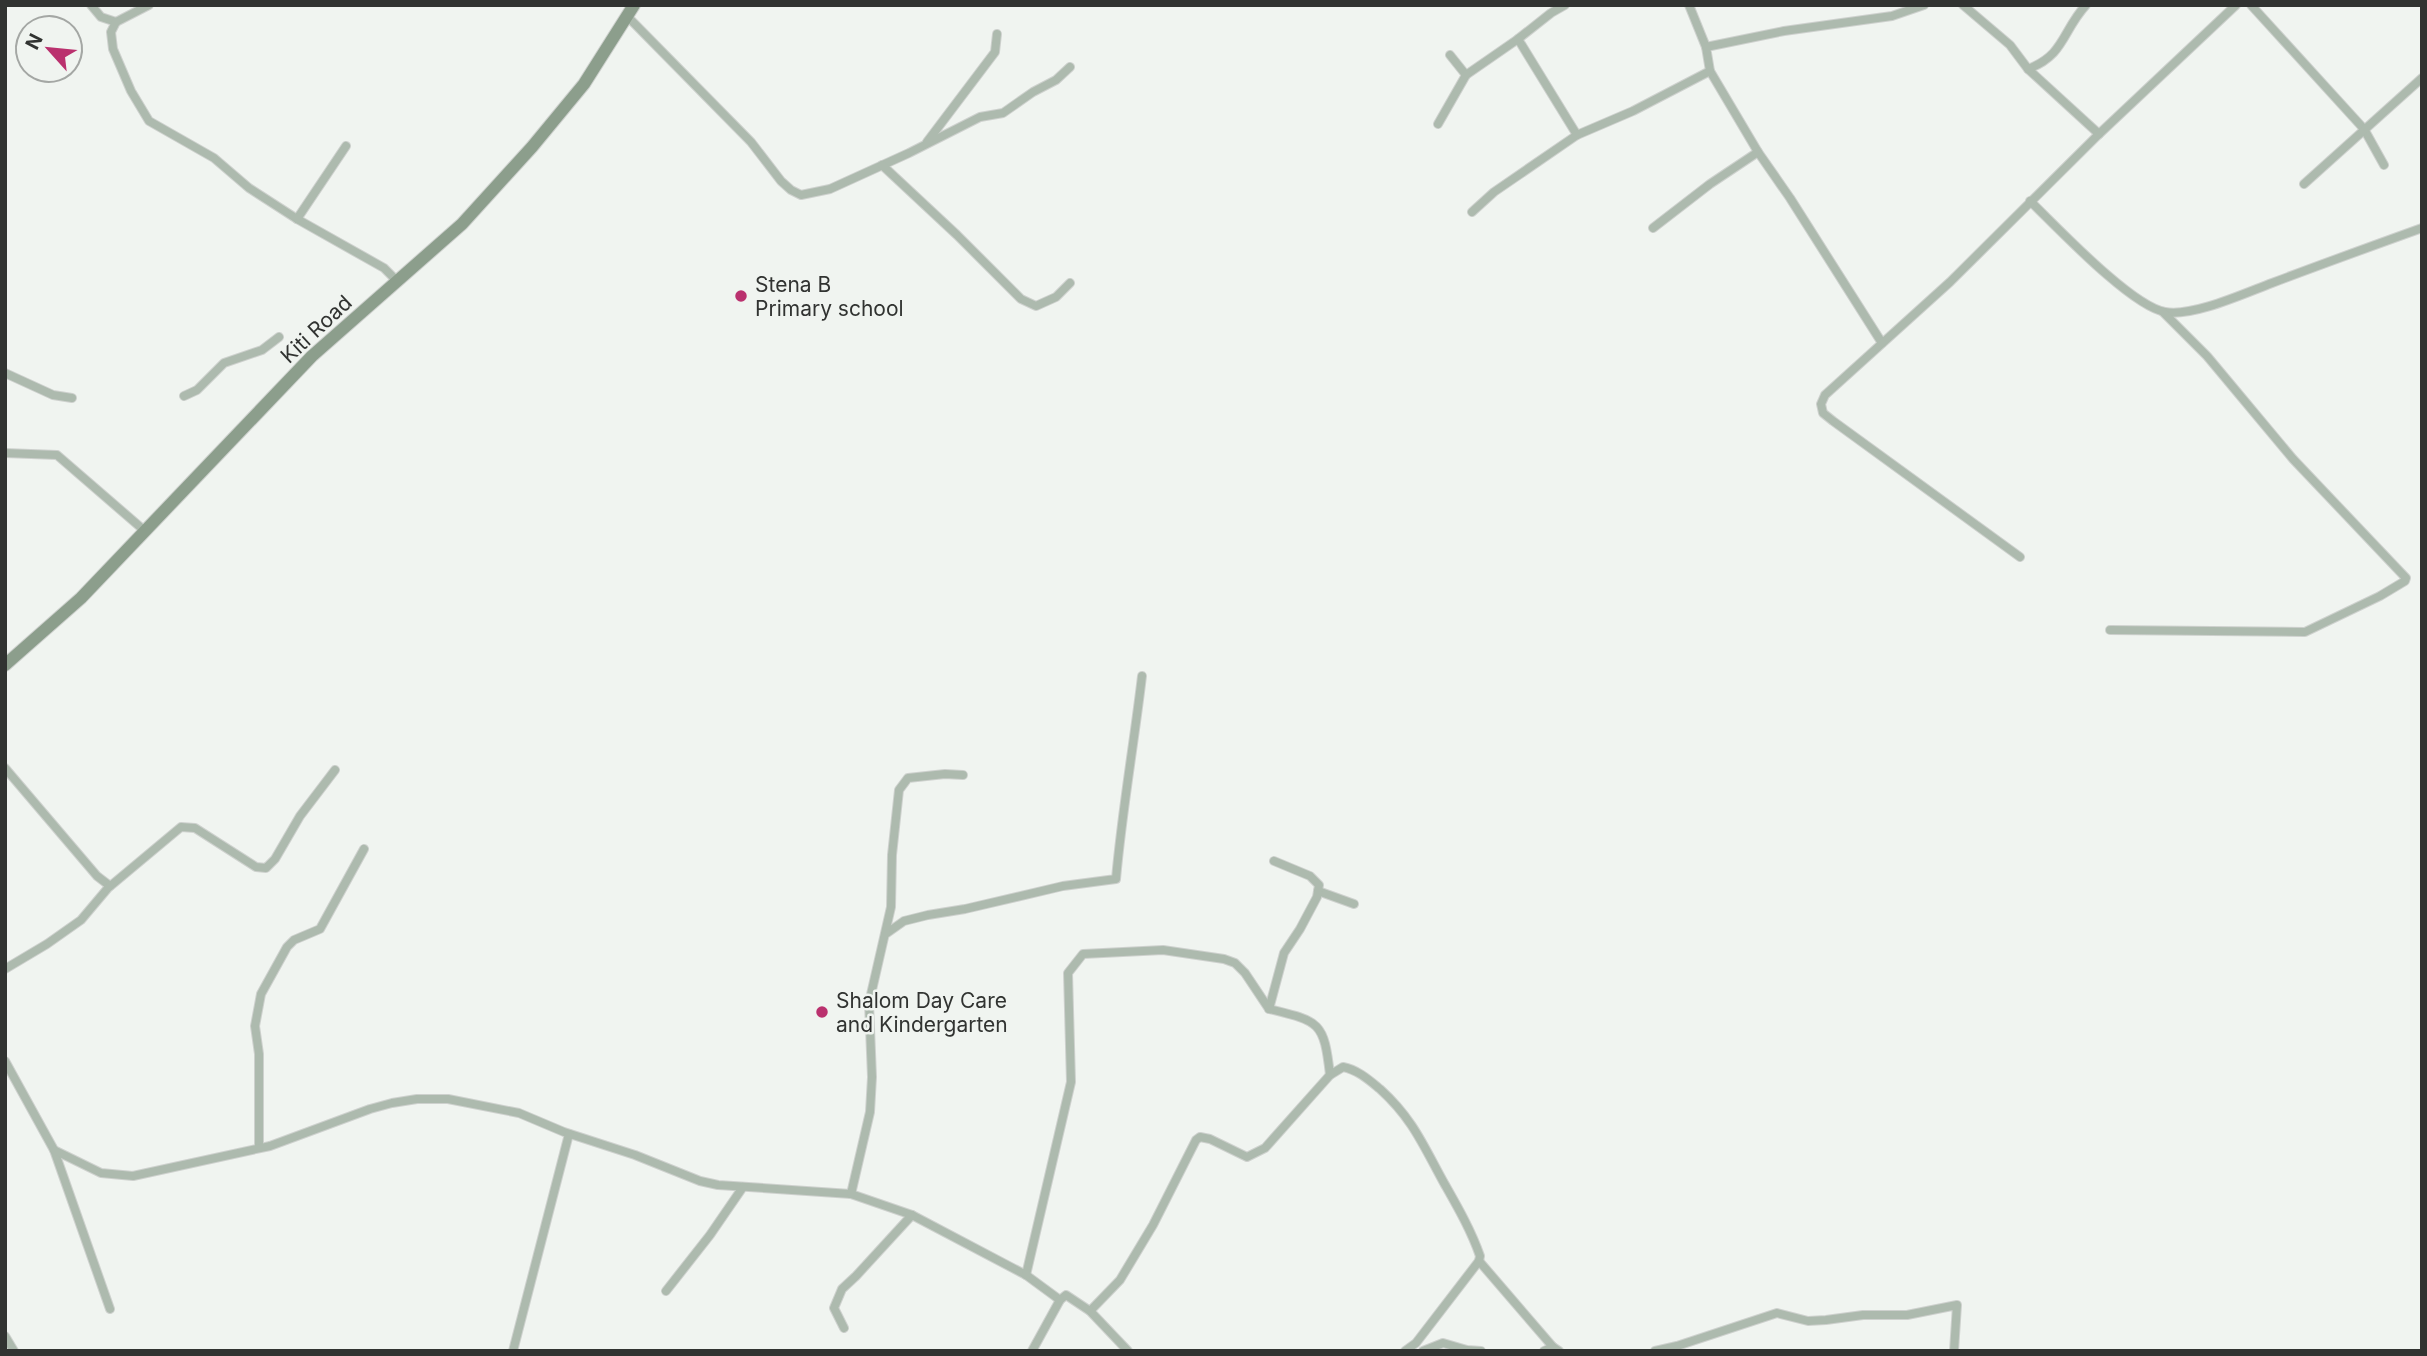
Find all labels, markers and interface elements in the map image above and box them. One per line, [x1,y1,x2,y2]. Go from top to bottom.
north arrow [14,14,84,84]
text: N [21,30,48,53]
place label: Stena B Primary school [755,272,904,321]
marker: Stena B Primary school [733,288,749,304]
street label: Kiti Road [275,290,357,368]
place label: Shalom Day Care and Kindergarten [836,988,1008,1037]
marker: Shalom Day Care and Kindergarten [814,1004,830,1020]

